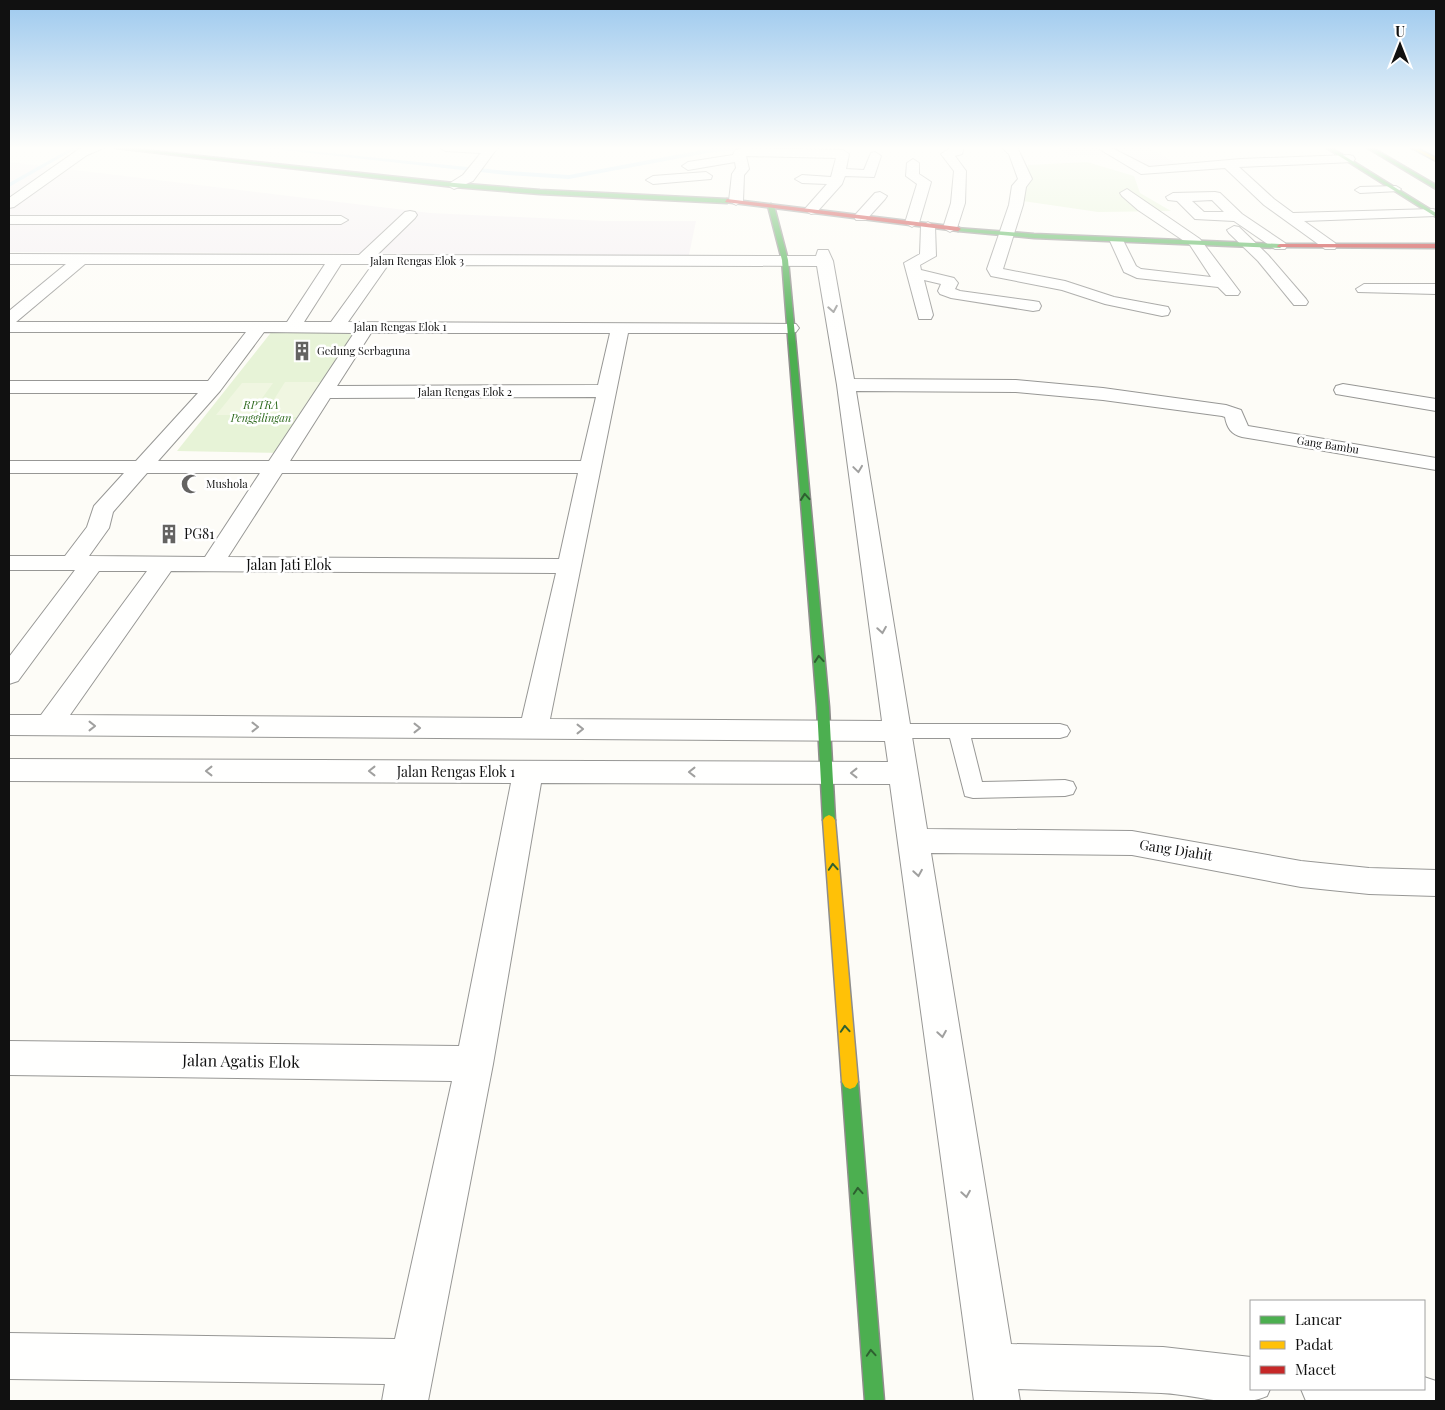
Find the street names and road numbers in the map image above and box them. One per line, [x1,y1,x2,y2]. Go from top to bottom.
street label: Jalan Rengas Elok 3 [369,253,464,268]
street label: Jalan Rengas Elok 1 [352,319,447,334]
street label: Jalan Rengas Elok 2 [417,384,512,399]
street label: Gang Bambu [1296,432,1361,457]
street label: Jalan Jati Elok [245,555,332,574]
street label: Jalan Rengas Elok 1 [396,762,515,781]
street label: Gang Djahit [1138,834,1215,865]
street label: Jalan Agatis Elok [181,1049,300,1072]

